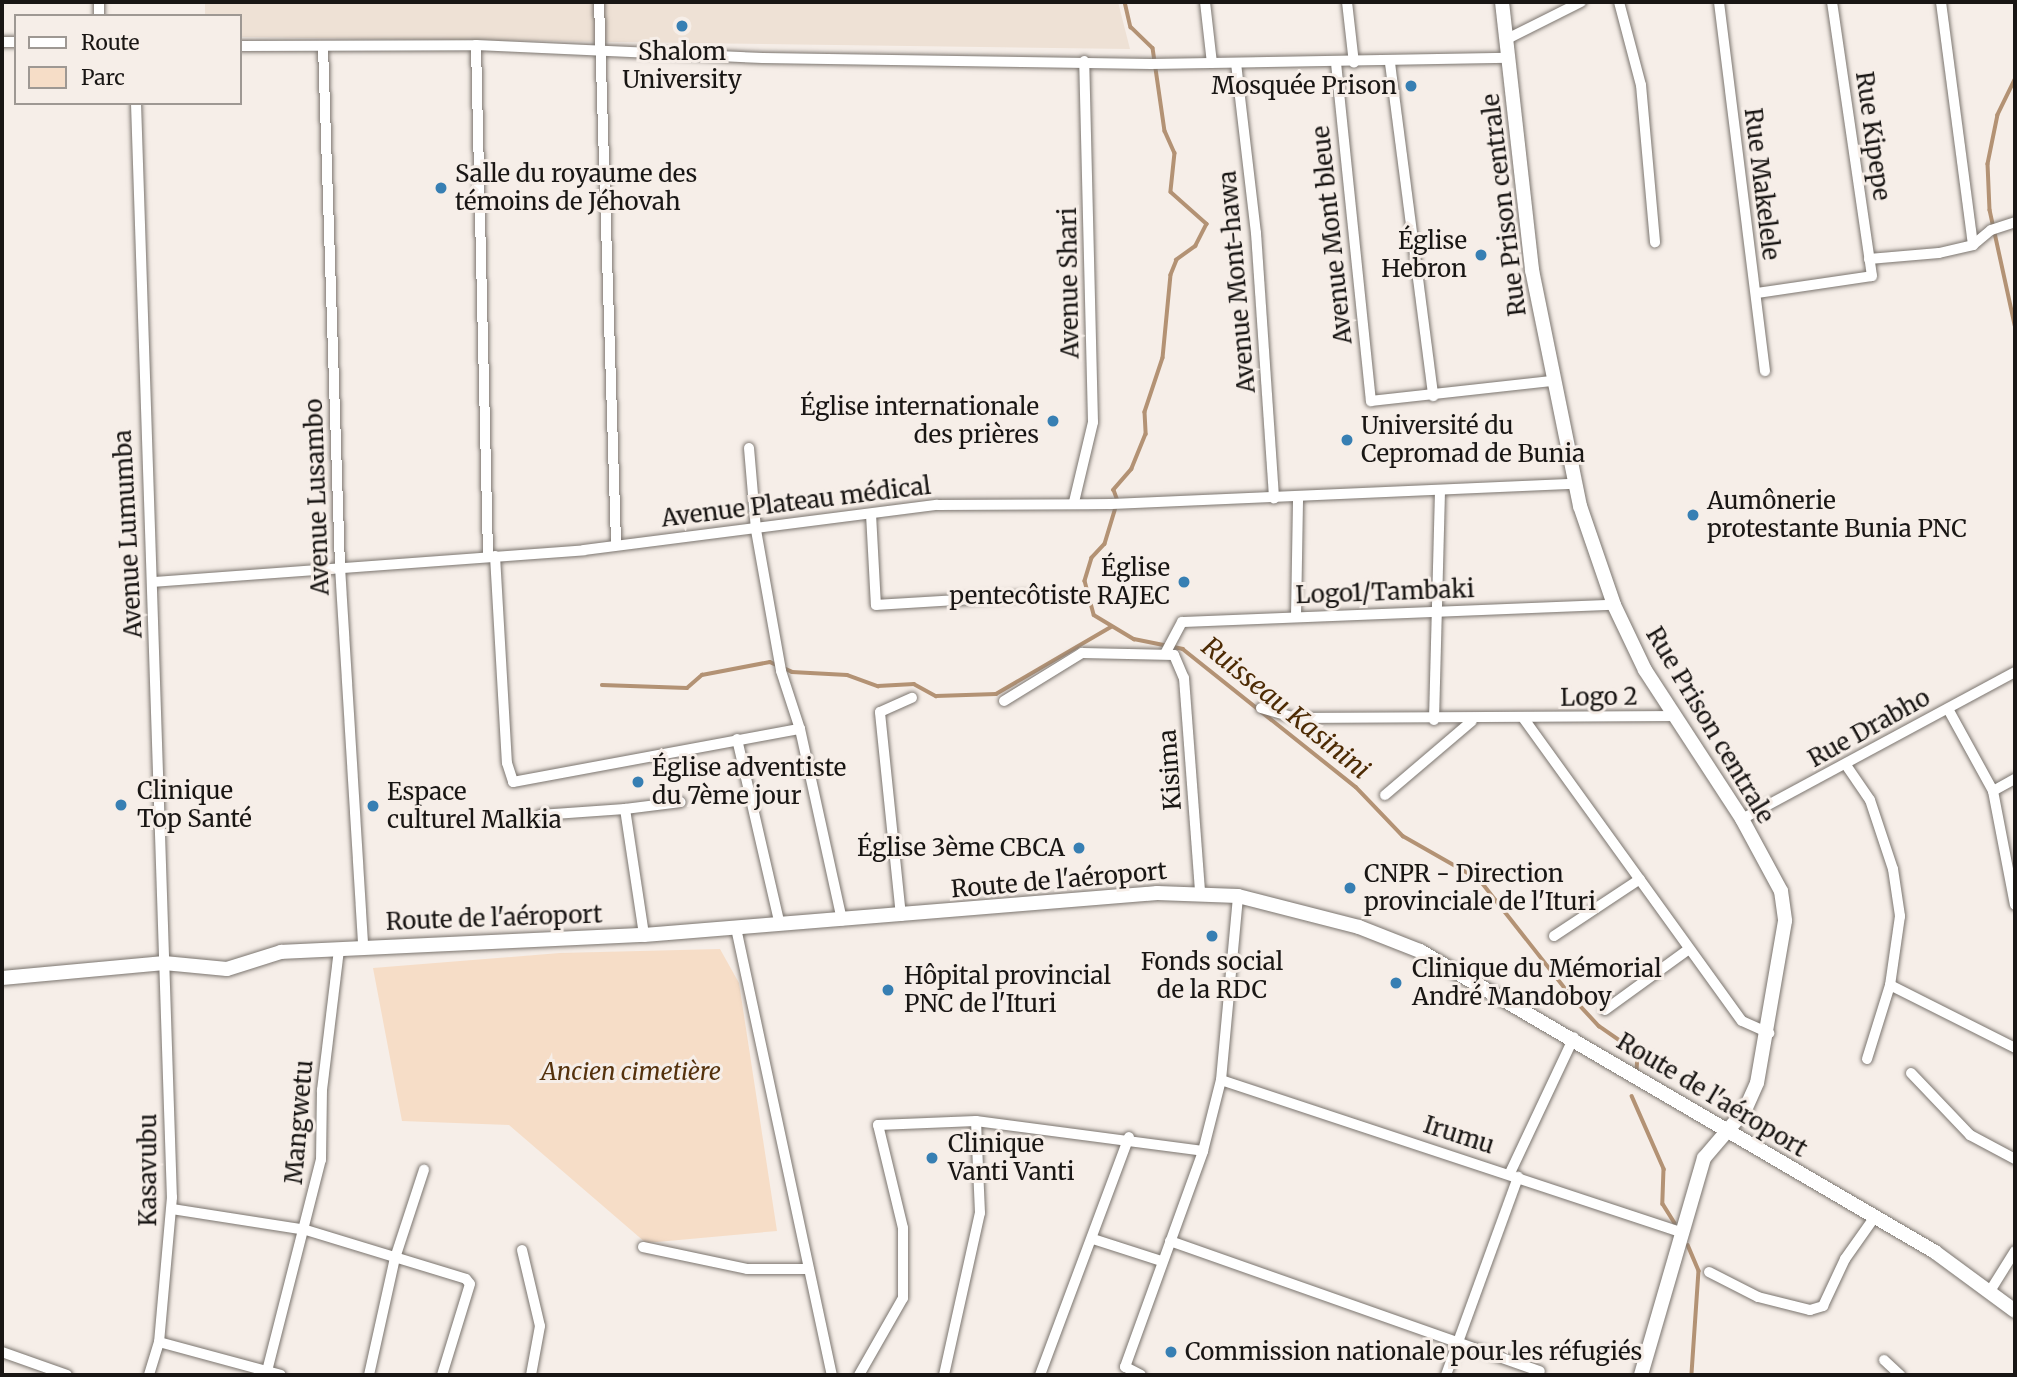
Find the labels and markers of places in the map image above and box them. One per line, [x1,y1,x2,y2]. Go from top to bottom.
marker: Shalom University [674,18,690,34]
place label: Shalom University [622,38,742,94]
place label: Mosquée Prison [1212,72,1397,100]
marker: Mosquée Prison [1403,78,1419,94]
place label: Salle du royaume des témoins de Jéhovah [455,160,697,216]
marker: Salle du royaume des témoins de Jéhovah [433,180,449,196]
place label: Église Hebron [1381,227,1467,283]
marker: Église Hebron [1473,247,1489,263]
place label: Église internationale des prières [800,393,1039,449]
place label: Université du Cepromad de Bunia [1361,412,1585,468]
marker: Église internationale des prières [1045,413,1061,429]
marker: Université du Cepromad de Bunia [1339,432,1355,448]
place label: Aumônerie protestante Bunia PNC [1707,487,1967,543]
marker: Aumônerie protestante Bunia PNC [1685,507,1701,523]
place label: Église pentecôtiste RAJEC [949,554,1170,610]
marker: Église pentecôtiste RAJEC [1176,574,1192,590]
place label: Église adventiste du 7ème jour [652,754,846,810]
marker: Église adventiste du 7ème jour [630,774,646,790]
place label: Clinique Top Santé [137,777,252,833]
place label: Espace culturel Malkia [387,778,562,834]
marker: Clinique Top Santé [111,795,131,815]
marker: Espace culturel Malkia [365,798,381,814]
place label: Église 3ème CBCA [857,834,1065,862]
marker: Église 3ème CBCA [1071,840,1087,856]
place label: CNPR - Direction provinciale de l'Ituri [1364,860,1596,916]
marker: CNPR - Direction provinciale de l'Ituri [1342,880,1358,896]
marker: Fonds social de la RDC [1204,928,1220,944]
place label: Fonds social de la RDC [1141,948,1283,1004]
place label: Clinique du Mémorial André Mandoboy [1412,955,1662,1011]
place label: Hôpital provincial PNC de l'Ituri [904,962,1111,1018]
marker: Clinique du Mémorial André Mandoboy [1386,973,1406,993]
marker: Hôpital provincial PNC de l'Ituri [878,980,898,1000]
place label: Clinique Vanti Vanti [948,1130,1075,1186]
marker: Clinique Vanti Vanti [922,1148,942,1168]
place label: Commission nationale pour les réfugiés [1185,1338,1642,1366]
marker: Commission nationale pour les réfugiés [1163,1344,1179,1360]

